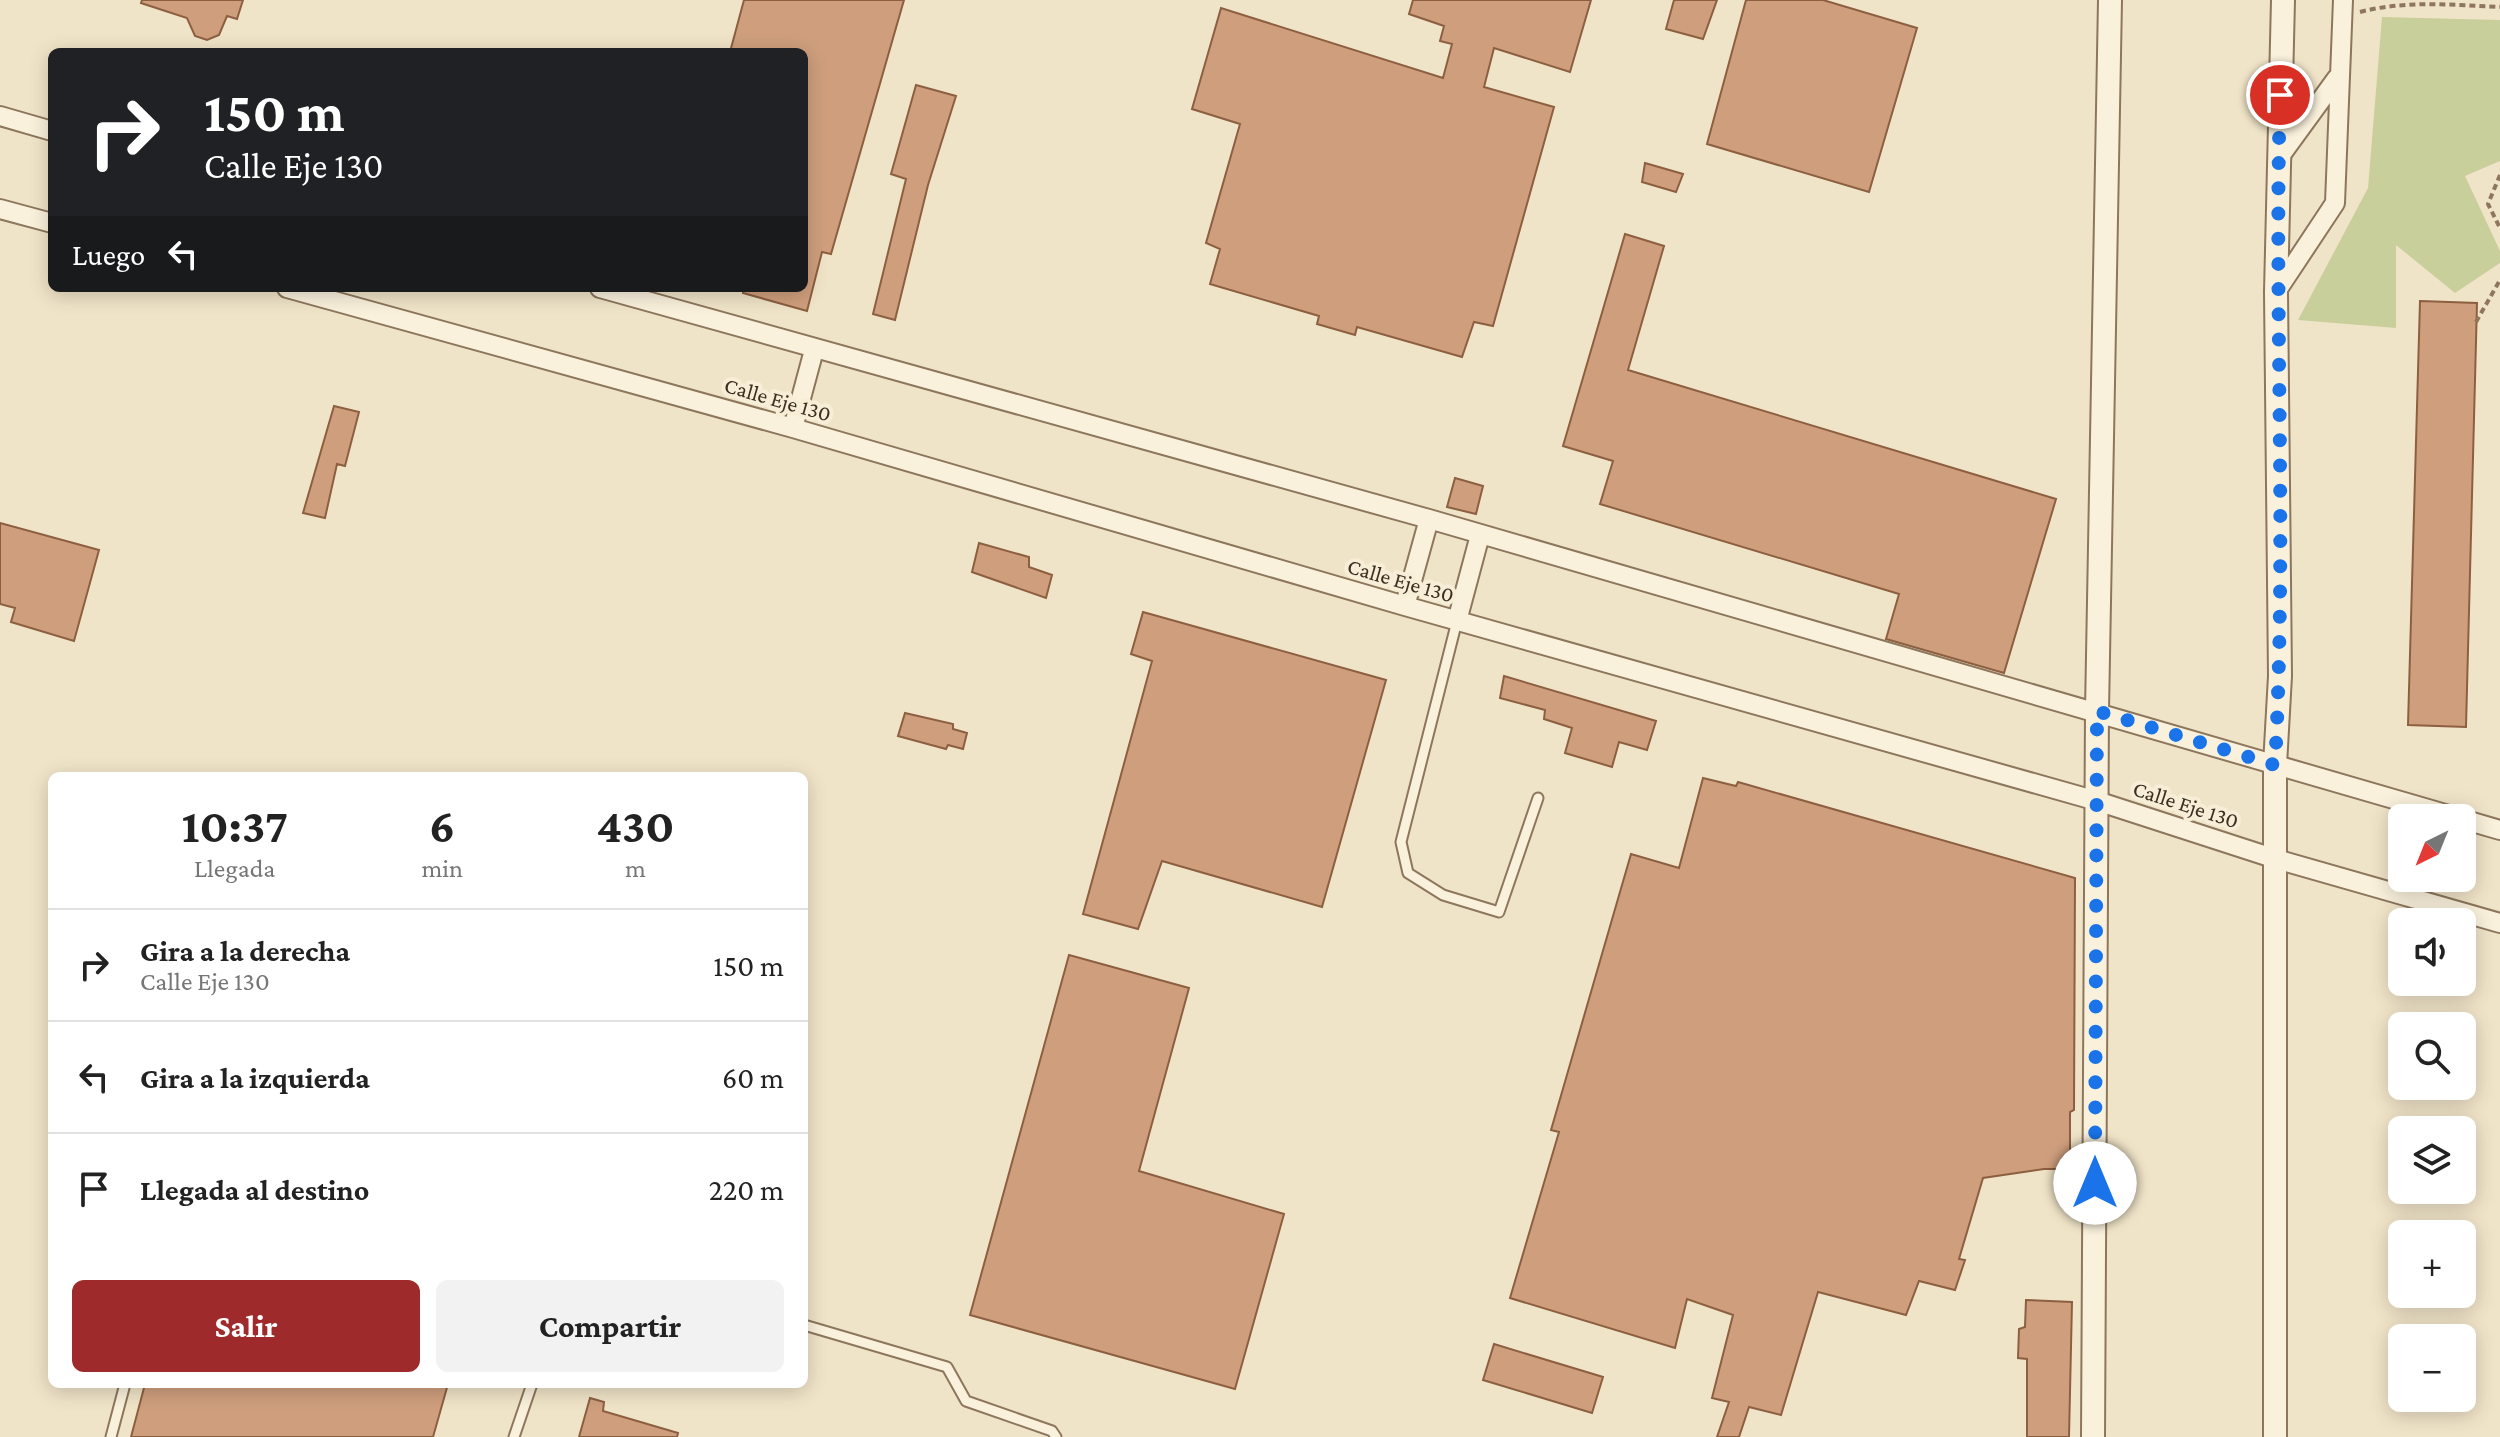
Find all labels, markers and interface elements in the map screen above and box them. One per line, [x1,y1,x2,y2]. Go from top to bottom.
pin [2246,61,2314,129]
icon: arrive [2258,73,2302,117]
icon: right [72,80,176,184]
text: 150 m [204,81,345,143]
text: Calle Eje 130 [204,146,383,186]
icon: left [161,232,205,276]
text: Luego [72,238,145,271]
street label: Calle Eje 130 [722,372,834,427]
street label: Calle Eje 130 [1345,553,1457,608]
street label: Calle Eje 130 [2130,776,2242,833]
text: 10:37 [181,799,288,852]
text: 6 [429,799,455,852]
text: 430 [597,799,675,852]
north arrow [2388,804,2476,892]
map controls [2388,804,2476,1412]
text: Llegada [194,854,275,883]
text: min [421,854,463,883]
text: m [625,854,646,883]
button: sound [2388,908,2476,996]
text: Gira a la derecha [140,934,350,967]
icon: right [72,943,116,987]
text: 150 m [713,949,784,982]
text: Calle Eje 130 [140,967,270,996]
button: search [2388,1012,2476,1100]
icon: left [72,1055,116,1099]
text: Gira a la izquierda [140,1061,370,1094]
text: 60 m [722,1061,784,1094]
button: layers [2388,1116,2476,1204]
position arrow [2053,1141,2137,1225]
icon: arrive [72,1167,116,1211]
text: Llegada al destino [140,1173,369,1206]
text: 220 m [709,1173,784,1206]
button: + [2388,1220,2476,1308]
button: Salir [72,1280,420,1372]
button: Compartir [436,1280,784,1372]
button: − [2388,1324,2476,1412]

